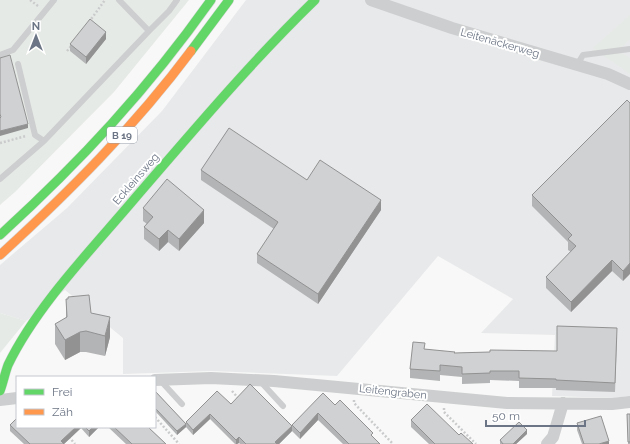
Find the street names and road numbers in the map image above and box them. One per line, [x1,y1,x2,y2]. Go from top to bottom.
street label: Leitenäckerweg [459,26,541,60]
road number: B 19 [107,127,137,143]
street label: Eckleinsweg [110,151,162,207]
street label: Leitengraben [359,382,427,402]

